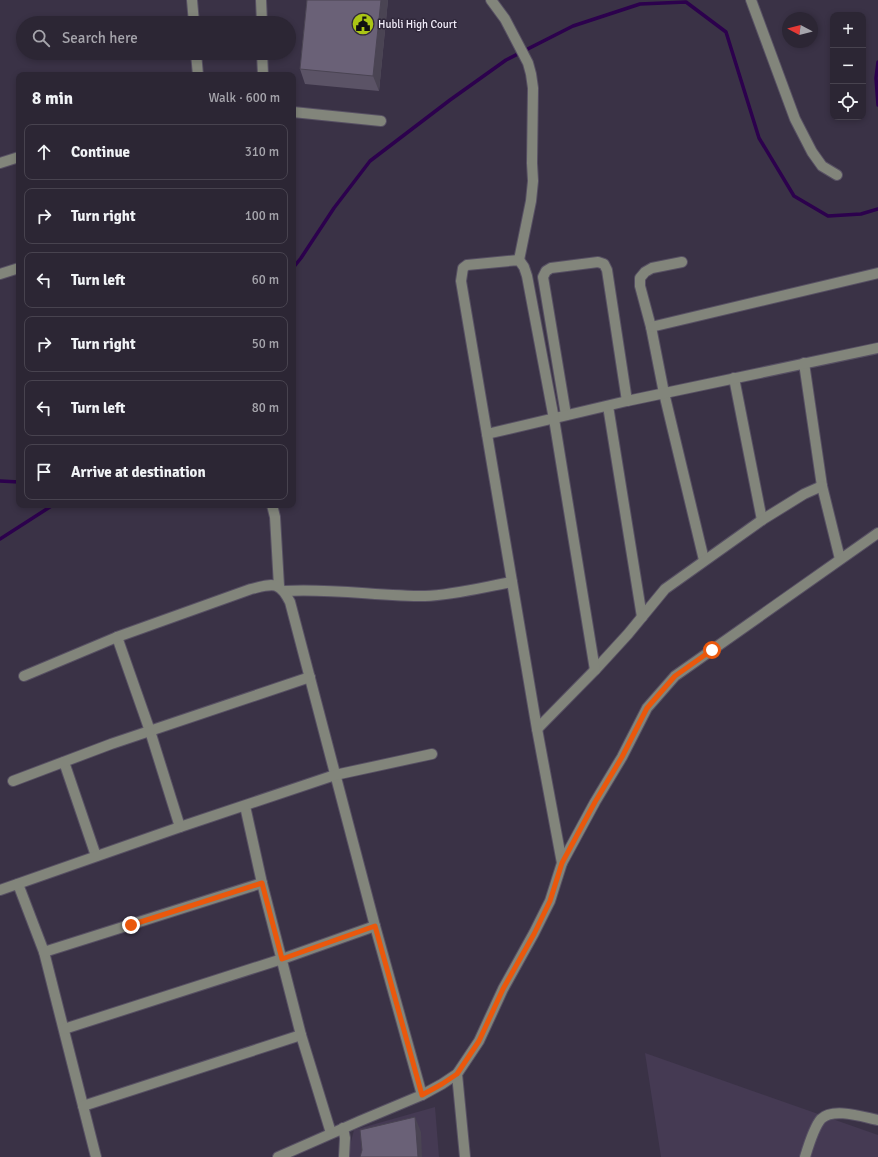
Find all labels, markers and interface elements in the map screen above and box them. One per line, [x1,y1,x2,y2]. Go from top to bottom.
public building icon: Hubli High Court [350,11,376,37]
north arrow [782,12,818,48]
map controls [830,12,866,120]
button: + [830,12,866,48]
search box [16,16,296,60]
place label: Hubli High Court [378,18,457,31]
icon: search [30,27,52,49]
text: Search here [62,29,138,47]
button: − [830,48,866,84]
button: locate [830,84,866,120]
text: 8 min [32,88,73,109]
text: Walk · 600 m [209,90,280,106]
icon: ahead [33,141,55,163]
text: Continue [71,143,130,161]
text: 310 m [245,144,279,160]
icon: right [33,205,55,227]
text: Turn right [71,207,136,225]
text: 100 m [245,208,279,224]
icon: left [33,269,55,291]
text: Turn left [71,271,125,289]
text: 60 m [252,272,279,288]
icon: right [33,333,55,355]
text: Turn right [71,335,136,353]
text: 50 m [252,336,279,352]
icon: left [33,397,55,419]
text: Turn left [71,399,125,417]
text: 80 m [252,400,279,416]
icon: arrive [33,461,55,483]
text: Arrive at destination [71,463,206,481]
route start [703,641,721,659]
route end [122,916,140,934]

